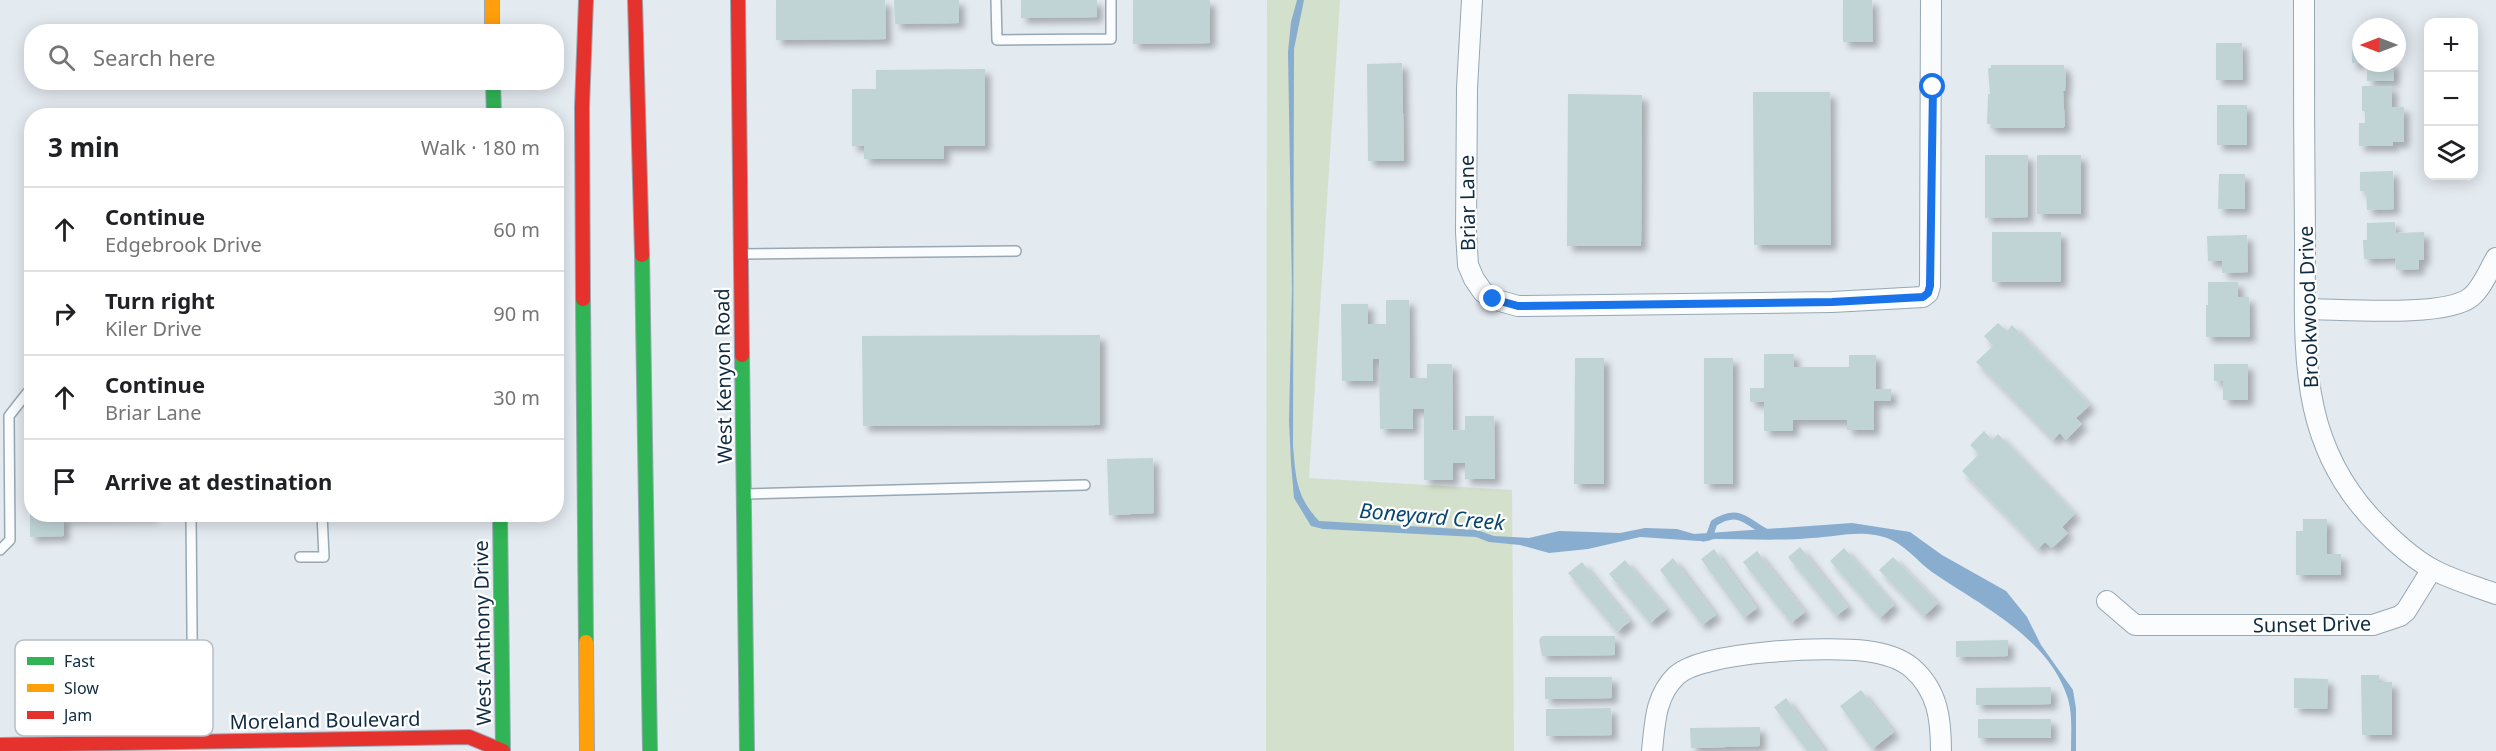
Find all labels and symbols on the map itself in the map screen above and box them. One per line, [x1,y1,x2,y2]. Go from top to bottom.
north arrow [2352,18,2406,72]
route start [1919,73,1945,99]
street label: Briar Lane [1453,155,1481,251]
street label: Brookwood Drive [2292,225,2324,389]
route end [1479,285,1505,311]
street label: West Kenyon Road [708,288,738,464]
water label: Boneyard Creek [1358,496,1507,536]
street label: West Anthony Drive [467,540,497,726]
street label: Sunset Drive [2253,609,2371,639]
legend [15,640,213,736]
text: Fast [64,650,95,672]
text: Slow [64,677,99,699]
text: Jam [62,704,92,726]
street label: Moreland Boulevard [229,705,421,735]

